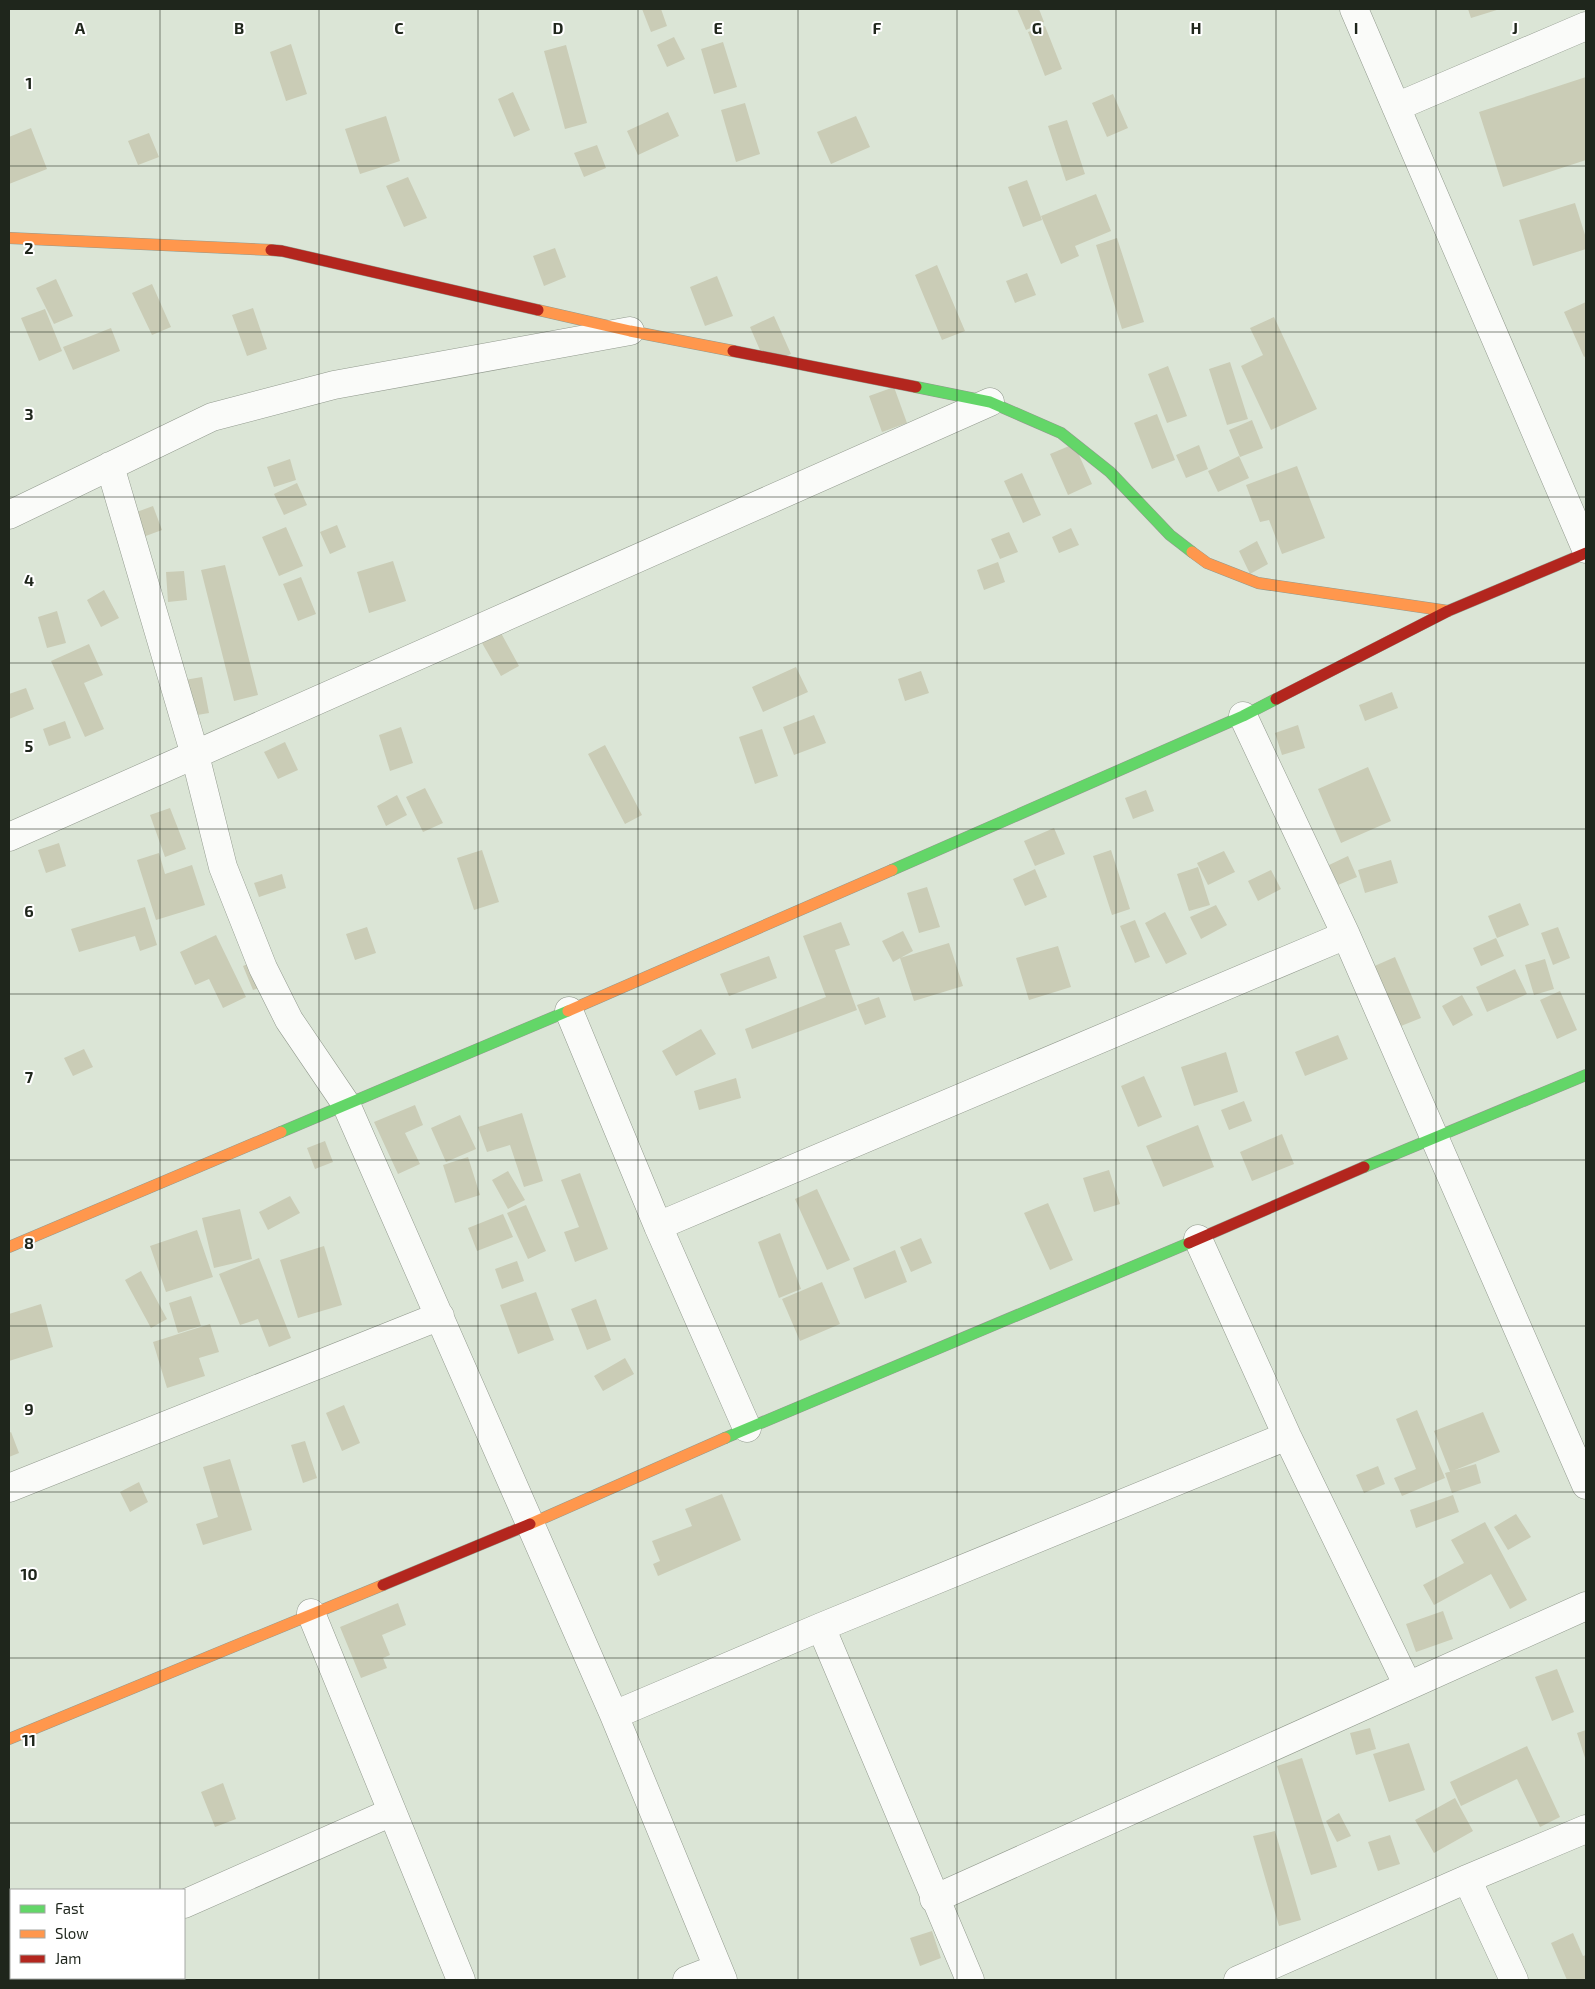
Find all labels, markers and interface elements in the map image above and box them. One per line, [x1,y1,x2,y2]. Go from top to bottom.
text: A [75,18,86,37]
text: B [234,18,244,37]
text: C [394,18,404,37]
text: D [553,18,564,37]
text: E [713,18,723,37]
text: F [873,18,882,37]
text: G [1032,18,1042,37]
text: H [1190,18,1202,37]
text: I [1354,18,1358,37]
text: J [1512,18,1518,37]
text: 1 [26,73,32,92]
text: 2 [24,238,34,257]
text: 3 [24,404,34,423]
text: 4 [24,570,34,589]
text: 5 [25,736,34,755]
text: 6 [24,901,34,920]
text: 7 [25,1067,34,1086]
text: 8 [24,1233,34,1252]
text: 9 [24,1399,34,1418]
text: 10 [20,1564,38,1583]
text: 11 [22,1730,36,1749]
legend [10,1889,185,1979]
text: Fast [55,1899,85,1917]
text: Slow [55,1924,89,1942]
text: Jam [55,1949,81,1967]

